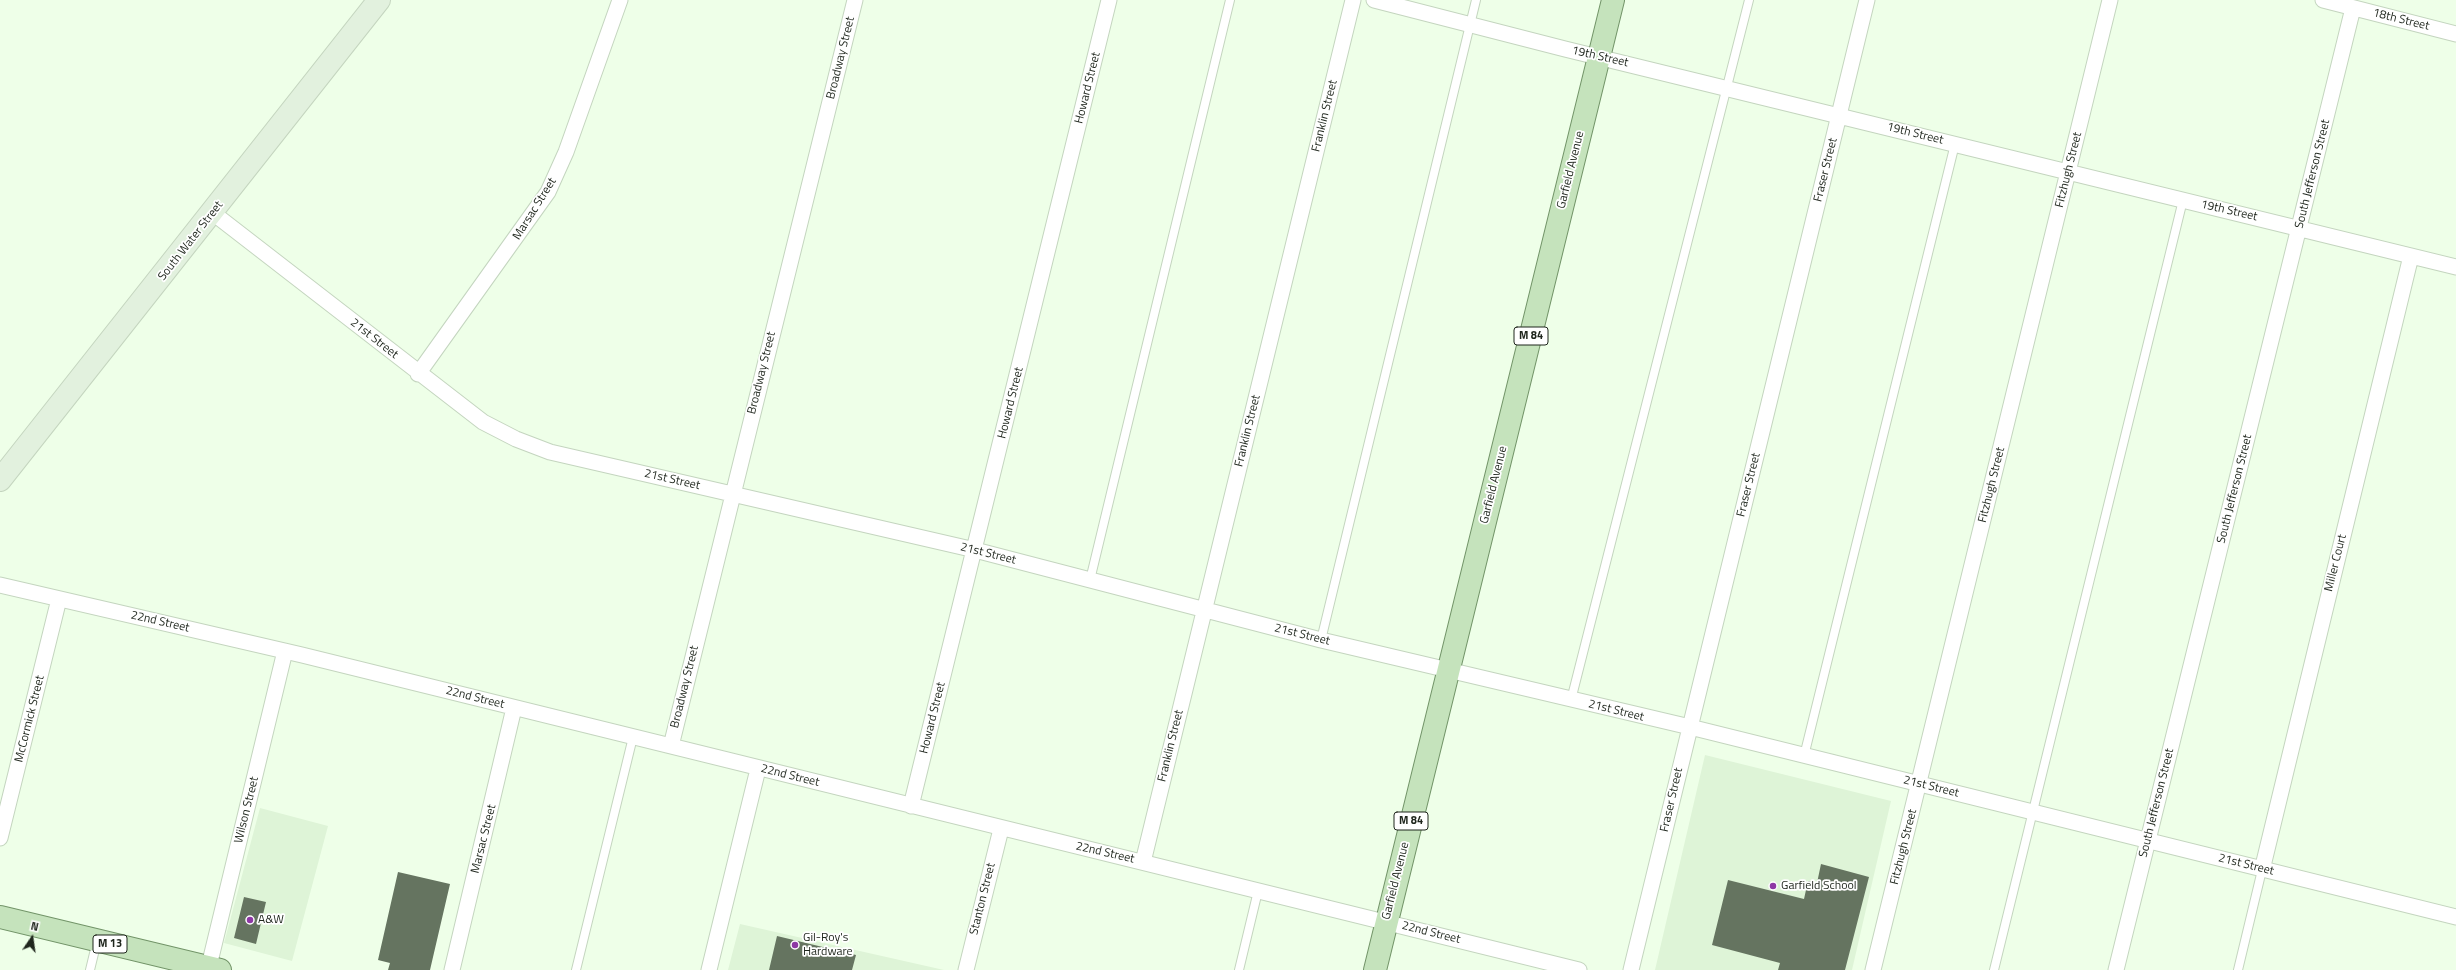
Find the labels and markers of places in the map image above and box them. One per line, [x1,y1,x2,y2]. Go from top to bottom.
place label: Garfield School [1781,879,1857,893]
marker: Garfield School [1768,881,1778,891]
place label: A&W [258,913,284,927]
marker: A&W [245,915,255,925]
place label: Gil-Roy's Hardware [803,931,853,959]
marker: Gil-Roy's Hardware [790,940,800,950]

